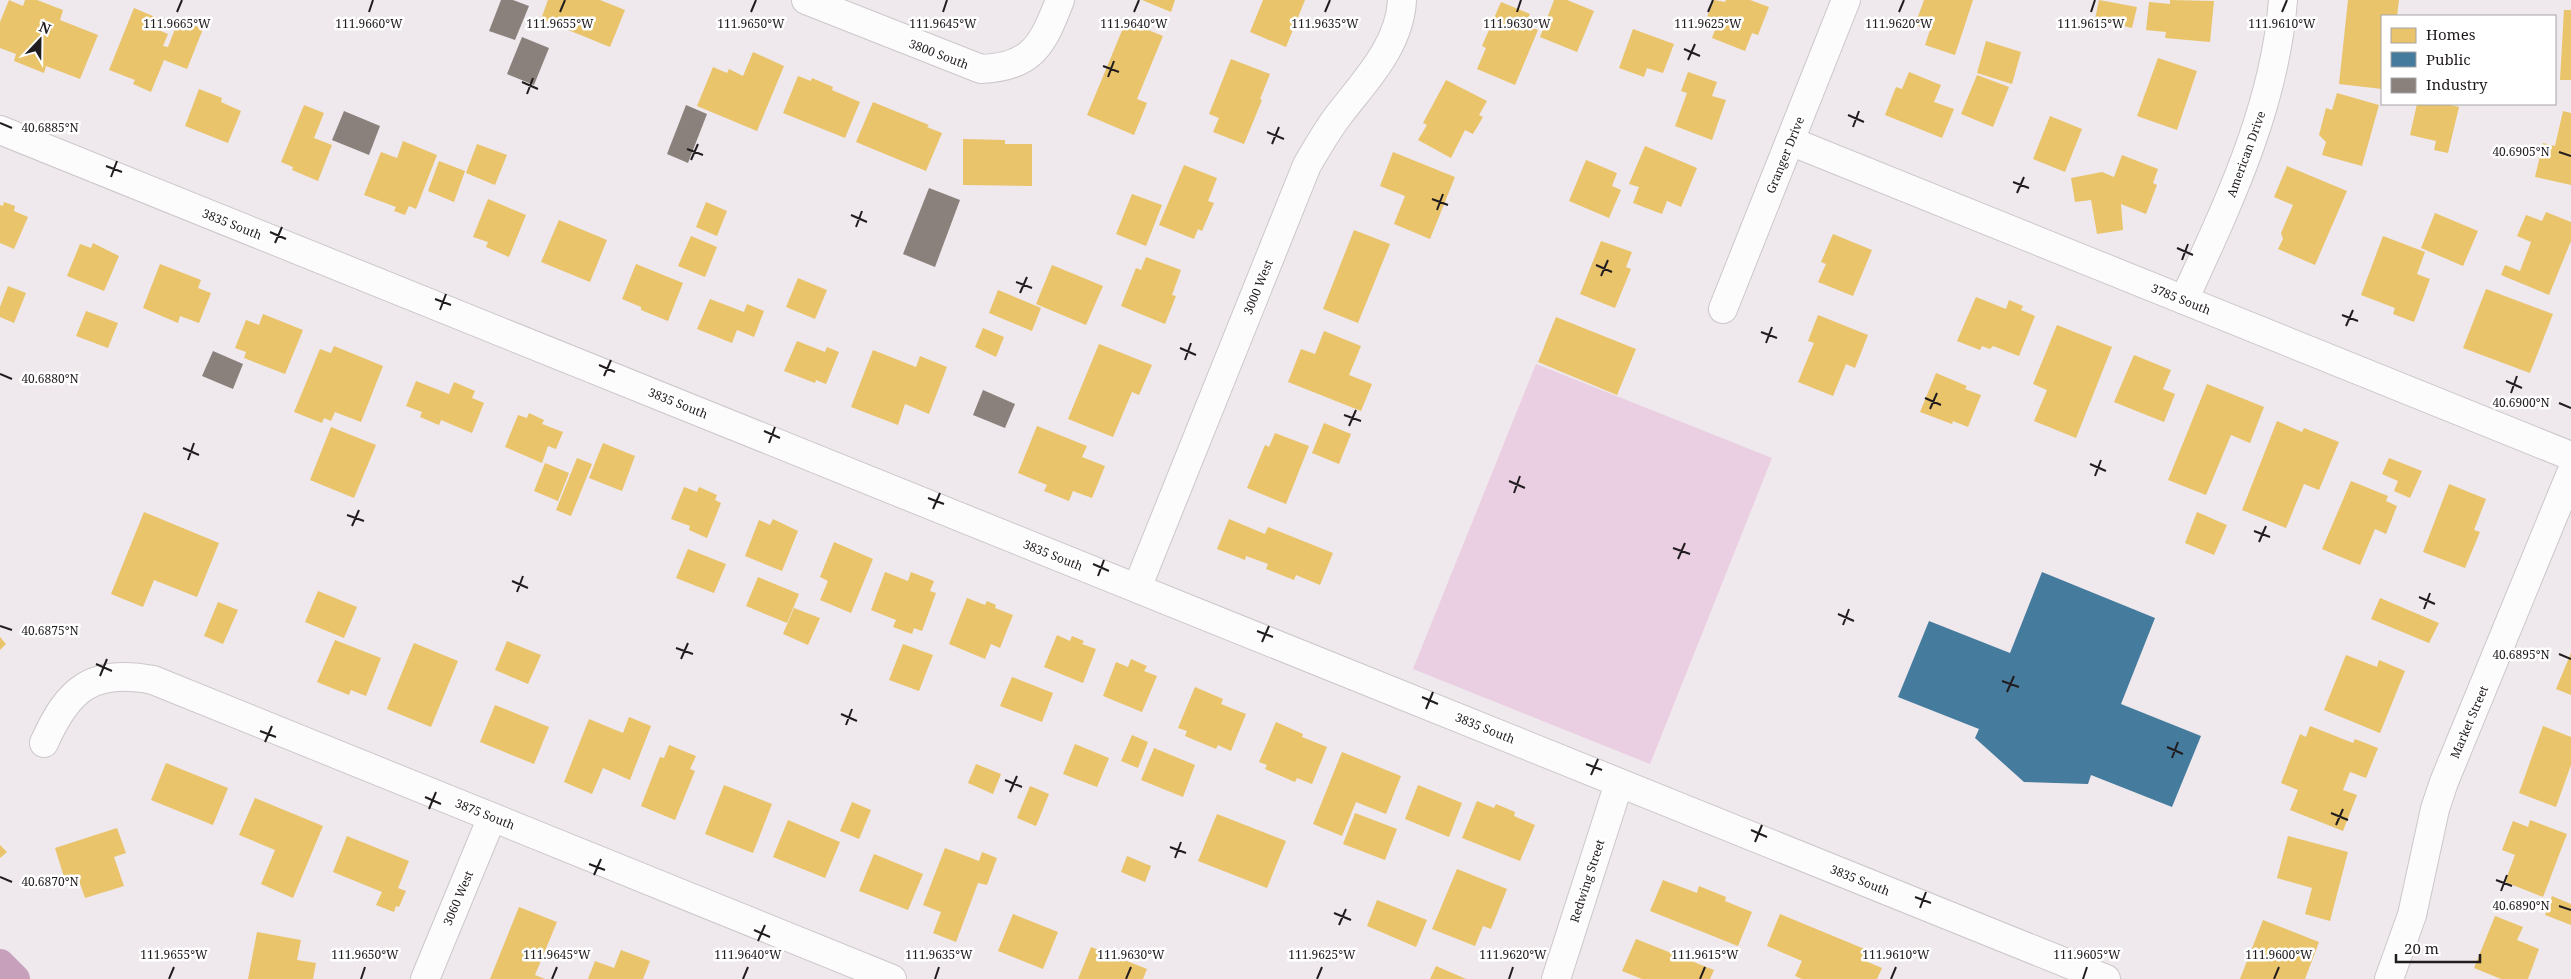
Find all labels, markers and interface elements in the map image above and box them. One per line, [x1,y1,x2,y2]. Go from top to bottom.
north arrow [15,15,65,65]
text: 111.9665°W [143,15,211,32]
text: 111.9660°W [335,15,403,32]
text: 111.9655°W [526,15,594,32]
text: 111.9650°W [717,15,785,32]
text: 111.9645°W [909,15,977,32]
text: 111.9640°W [1100,15,1168,32]
text: 111.9635°W [1291,15,1359,32]
text: 111.9630°W [1483,15,1551,32]
text: 111.9625°W [1674,15,1742,32]
text: 111.9620°W [1865,15,1933,32]
text: 111.9615°W [2057,15,2125,32]
text: 111.9610°W [2248,15,2316,32]
legend [2381,15,2556,105]
text: N [36,17,54,38]
text: Homes [2426,24,2476,44]
street label: 3800 South [907,35,972,73]
text: Public [2426,49,2471,69]
text: Industry [2426,74,2488,94]
street label: American Drive [2222,108,2270,200]
street label: Granger Drive [1762,114,1808,196]
text: 40.6885°N [21,119,79,136]
text: 40.6905°N [2492,143,2550,160]
street label: 3835 South [200,204,265,244]
street label: 3000 West [1239,257,1277,317]
street label: 3785 South [2149,279,2214,319]
text: 40.6880°N [21,370,79,387]
street label: 3835 South [646,383,711,423]
text: 40.6900°N [2492,394,2550,411]
street label: 3835 South [1021,535,1086,575]
text: 40.6875°N [21,622,79,639]
text: 40.6895°N [2492,646,2550,663]
street label: Market Street [2446,683,2492,761]
street label: 3835 South [1453,708,1518,748]
street label: 3875 South [453,794,518,834]
street label: Redwing Street [1566,837,1608,925]
street label: 3835 South [1828,860,1893,900]
street label: 3060 West [439,868,477,928]
text: 40.6870°N [21,873,79,890]
text: 40.6890°N [2492,897,2550,914]
scale bar [2396,932,2480,964]
text: 20 m [2404,938,2439,958]
text: 111.9655°W [140,946,208,963]
text: 111.9650°W [331,946,399,963]
text: 111.9645°W [523,946,591,963]
text: 111.9640°W [714,946,782,963]
text: 111.9635°W [905,946,973,963]
text: 111.9630°W [1097,946,1165,963]
text: 111.9625°W [1288,946,1356,963]
text: 111.9620°W [1479,946,1547,963]
text: 111.9615°W [1671,946,1739,963]
text: 111.9610°W [1862,946,1930,963]
text: 111.9605°W [2053,946,2121,963]
text: 111.9600°W [2245,946,2313,963]

